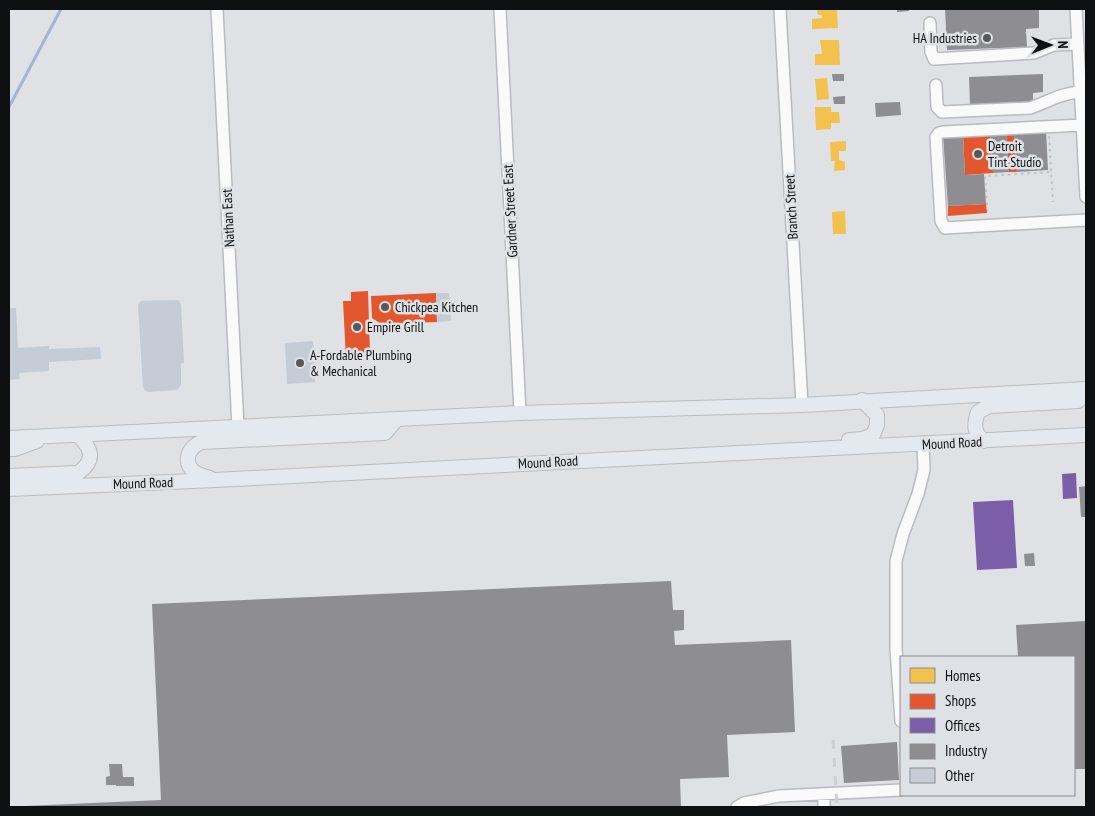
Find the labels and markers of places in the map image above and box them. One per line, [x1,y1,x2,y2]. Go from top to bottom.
place label: HA Industries [913,29,977,47]
marker: HA Industries [981,32,993,44]
place label: Detroit Tint Studio [988,137,1041,171]
marker: Detroit Tint Studio [972,148,984,160]
place label: Chickpea Kitchen [395,298,478,316]
marker: Chickpea Kitchen [379,301,391,313]
place label: Empire Grill [367,318,425,336]
marker: Empire Grill [351,321,363,333]
place label: A-Fordable Plumbing & Mechanical [310,346,412,380]
marker: A-Fordable Plumbing & Mechanical [294,357,306,369]

